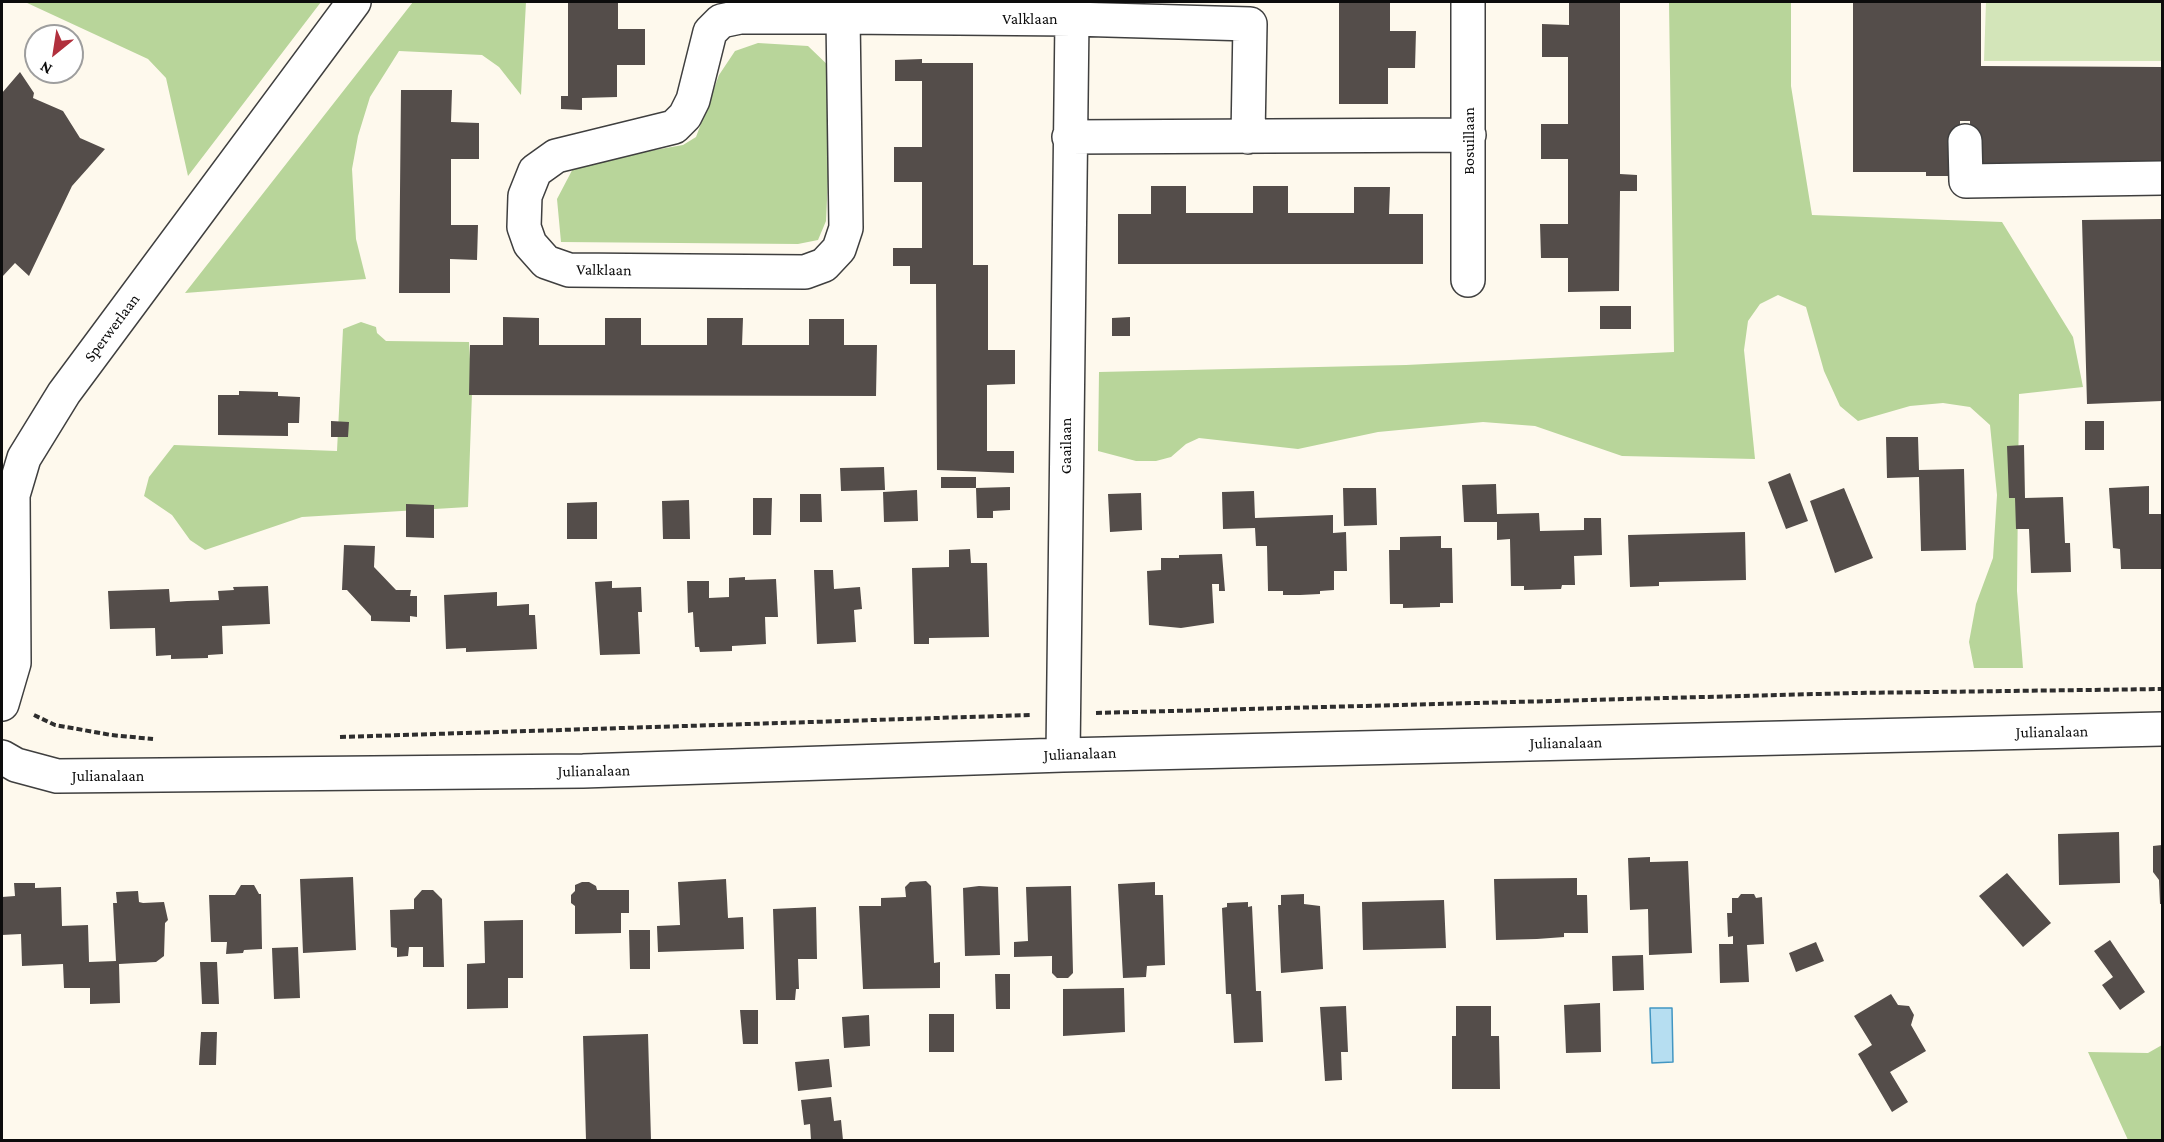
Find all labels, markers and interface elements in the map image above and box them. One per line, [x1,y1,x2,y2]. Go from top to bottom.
street label: Valklaan [1002,9,1058,29]
north arrow [24,24,84,84]
text: N [37,58,55,78]
street label: Bosuillaan [1459,107,1479,175]
street label: Valklaan [576,260,632,280]
street label: Sperwerlaan [80,290,144,366]
street label: Gaailaan [1056,418,1076,474]
street label: Julianalaan [2015,722,2089,742]
street label: Julianalaan [1529,733,1603,753]
street label: Julianalaan [1043,743,1117,765]
street label: Julianalaan [557,761,631,781]
street label: Julianalaan [72,766,144,786]

